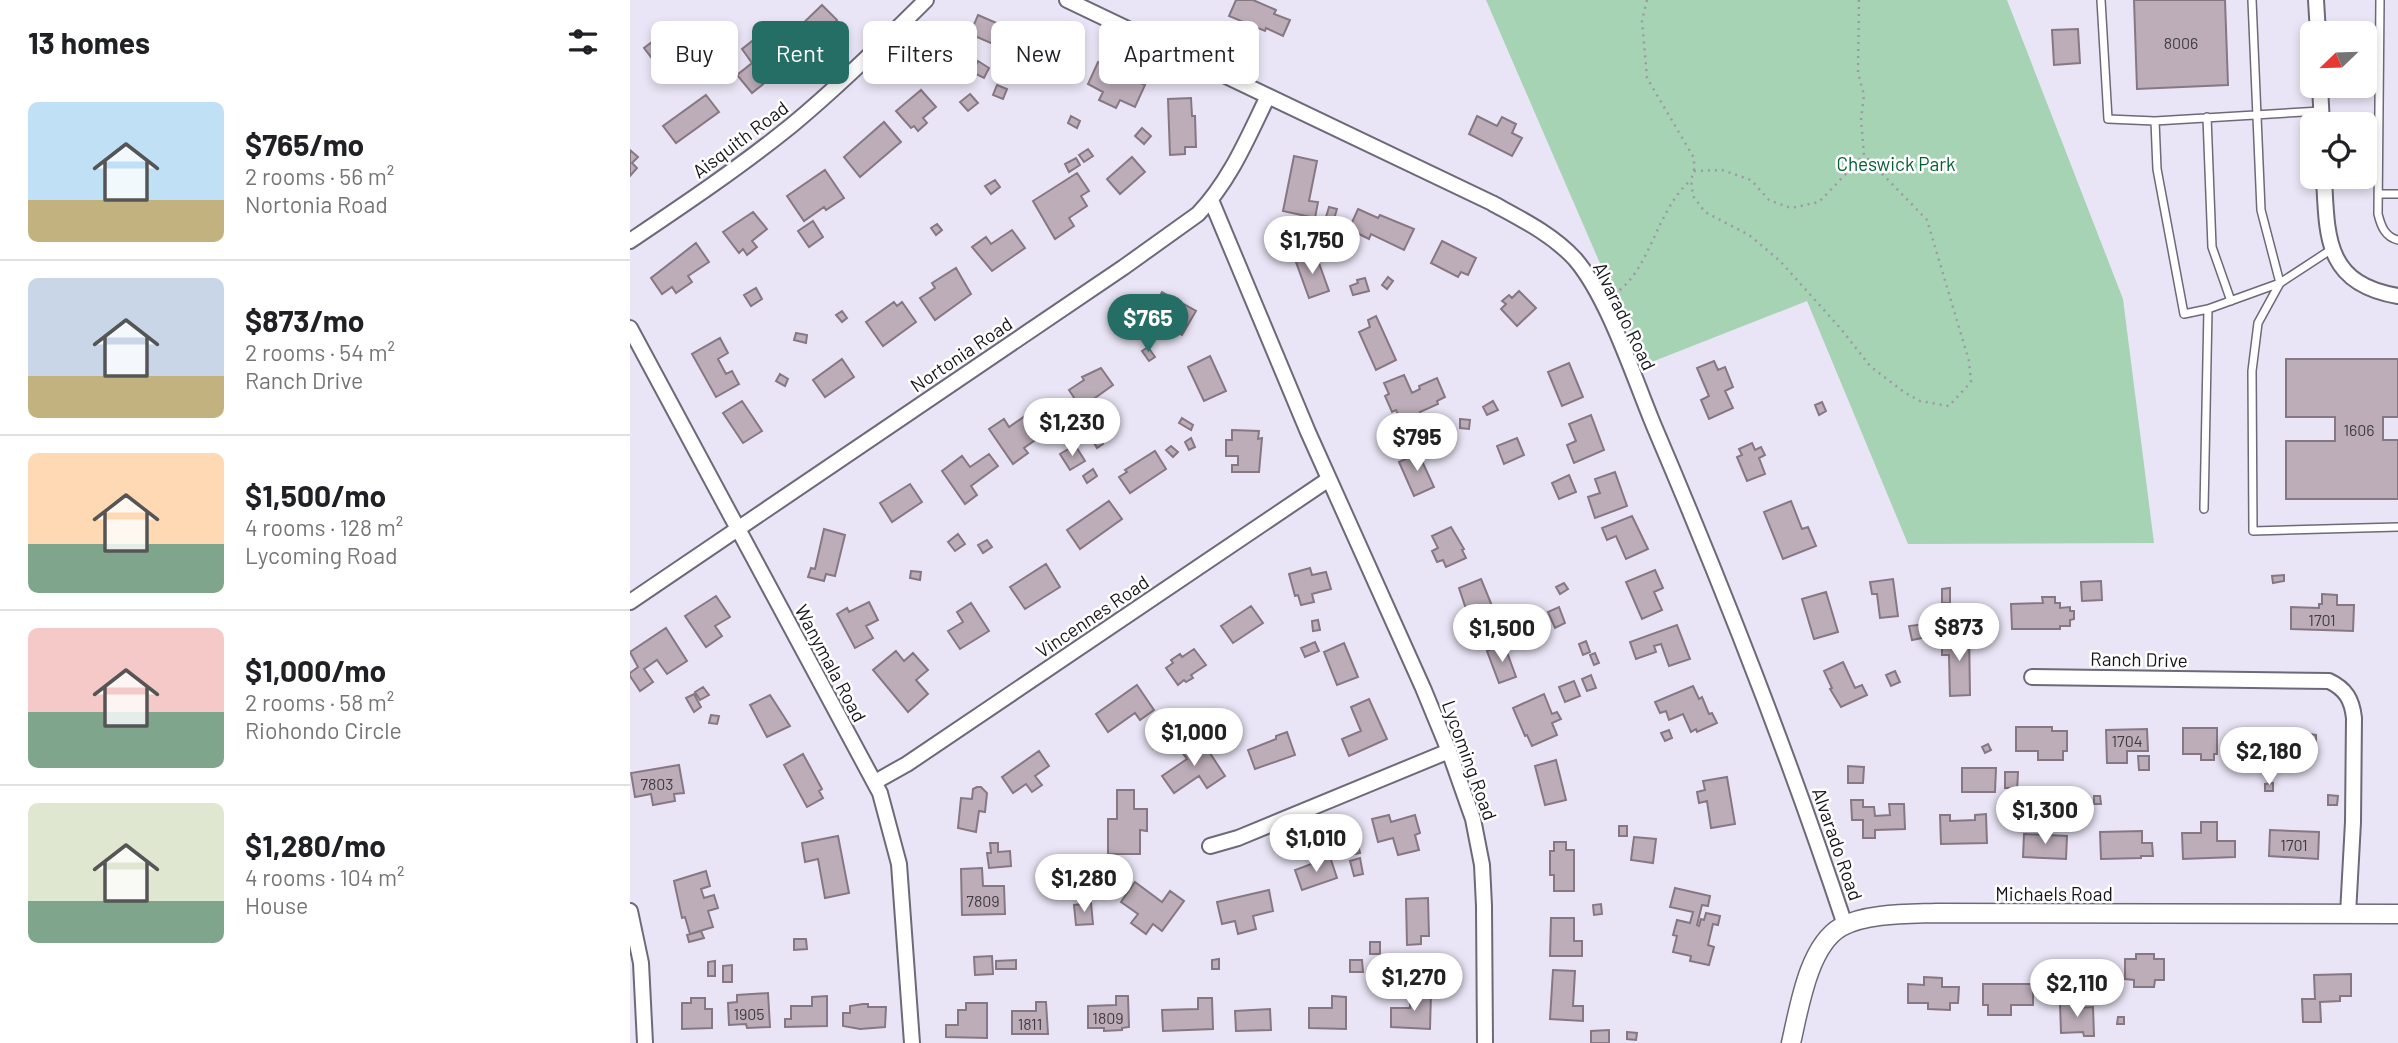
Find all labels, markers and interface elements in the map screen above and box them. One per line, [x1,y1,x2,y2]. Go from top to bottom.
chip: Buy [651,21,738,84]
chip: Rent [752,21,849,84]
chip: Filters [863,21,977,84]
chip: New [991,21,1085,84]
chip: Apartment [1099,21,1259,84]
north arrow [2300,21,2376,98]
map controls [2300,21,2377,189]
icon: filters [564,23,602,61]
text: 13 homes [28,24,150,60]
house number: 8006 [2164,33,2198,52]
street label: Aisquith Road [688,96,792,182]
button: locate [2300,112,2377,189]
text: $765/mo [245,126,364,162]
icon: home [84,130,168,214]
park label: Cheswick Park [1836,152,1956,175]
text: 2 rooms · 56 m² [245,162,394,190]
text: Nortonia Road [245,190,388,218]
pin: $1,750 [1255,216,1369,276]
text: $1,750 [1280,225,1344,253]
street label: Alvarado Road [1589,258,1661,374]
pin: $765 [1107,294,1189,354]
text: $873/mo [245,302,364,338]
text: $765 [1123,303,1173,331]
icon: home [84,306,168,390]
street label: Nortonia Road [906,311,1016,397]
text: 2 rooms · 54 m² [245,338,395,366]
text: Ranch Drive [245,366,363,394]
pin: $1,230 [1015,398,1129,458]
text: $1,230 [1039,407,1105,435]
pin: $795 [1376,414,1458,473]
house number: 1606 [2343,420,2375,439]
text: $795 [1392,422,1442,450]
text: $1,500/mo [245,477,386,513]
icon: home [84,481,168,565]
text: 4 rooms · 128 m² [245,513,403,541]
text: Lycoming Road [245,541,397,569]
street label: Vincennes Road [1031,570,1153,662]
street label: Wanymala Road [790,600,872,726]
pin: $1,500 [1445,604,1559,664]
pin: $873 [1918,604,2000,663]
house number: 1701 [2308,610,2336,629]
text: $873 [1934,612,1984,640]
text: $1,500 [1469,613,1535,641]
street label: Ranch Drive [2090,647,2188,671]
text: $1,000/mo [245,652,386,688]
icon: home [84,656,168,740]
text: 2 rooms · 58 m² [245,688,394,716]
street label: Lycoming Road [1438,697,1502,823]
pin: $1,000 [1137,708,1251,768]
text: Riohondo Circle [245,716,402,744]
text: $1,000 [1161,717,1227,745]
pin: $2,180 [2212,728,2326,787]
house number: 1704 [2111,731,2143,750]
text: $2,180 [2236,736,2302,764]
house number: 7803 [640,774,674,793]
street label: Alvarado Road [1808,785,1868,903]
pin: $1,300 [1988,786,2102,846]
text: $1,300 [2012,795,2078,823]
pin: $1,010 [1259,814,1373,874]
text: $1,010 [1286,823,1346,851]
text: $1,280/mo [245,827,386,863]
icon: home [84,831,168,915]
house number: 1701 [2280,835,2308,854]
pin: $1,280 [1027,855,1141,914]
text: 4 rooms · 104 m² [245,863,405,891]
text: $1,280 [1051,863,1117,891]
street label: Michaels Road [1995,882,2113,905]
text: House [245,891,308,919]
house number: 7809 [966,891,1000,910]
pin: $1,270 [1357,954,1471,1013]
pin: $2,110 [2020,960,2134,1019]
text: $1,270 [1382,962,1446,990]
text: $2,110 [2046,968,2108,996]
house number: 1905 [733,1004,765,1023]
house number: 1809 [1092,1008,1124,1027]
house number: 1811 [1018,1014,1042,1033]

